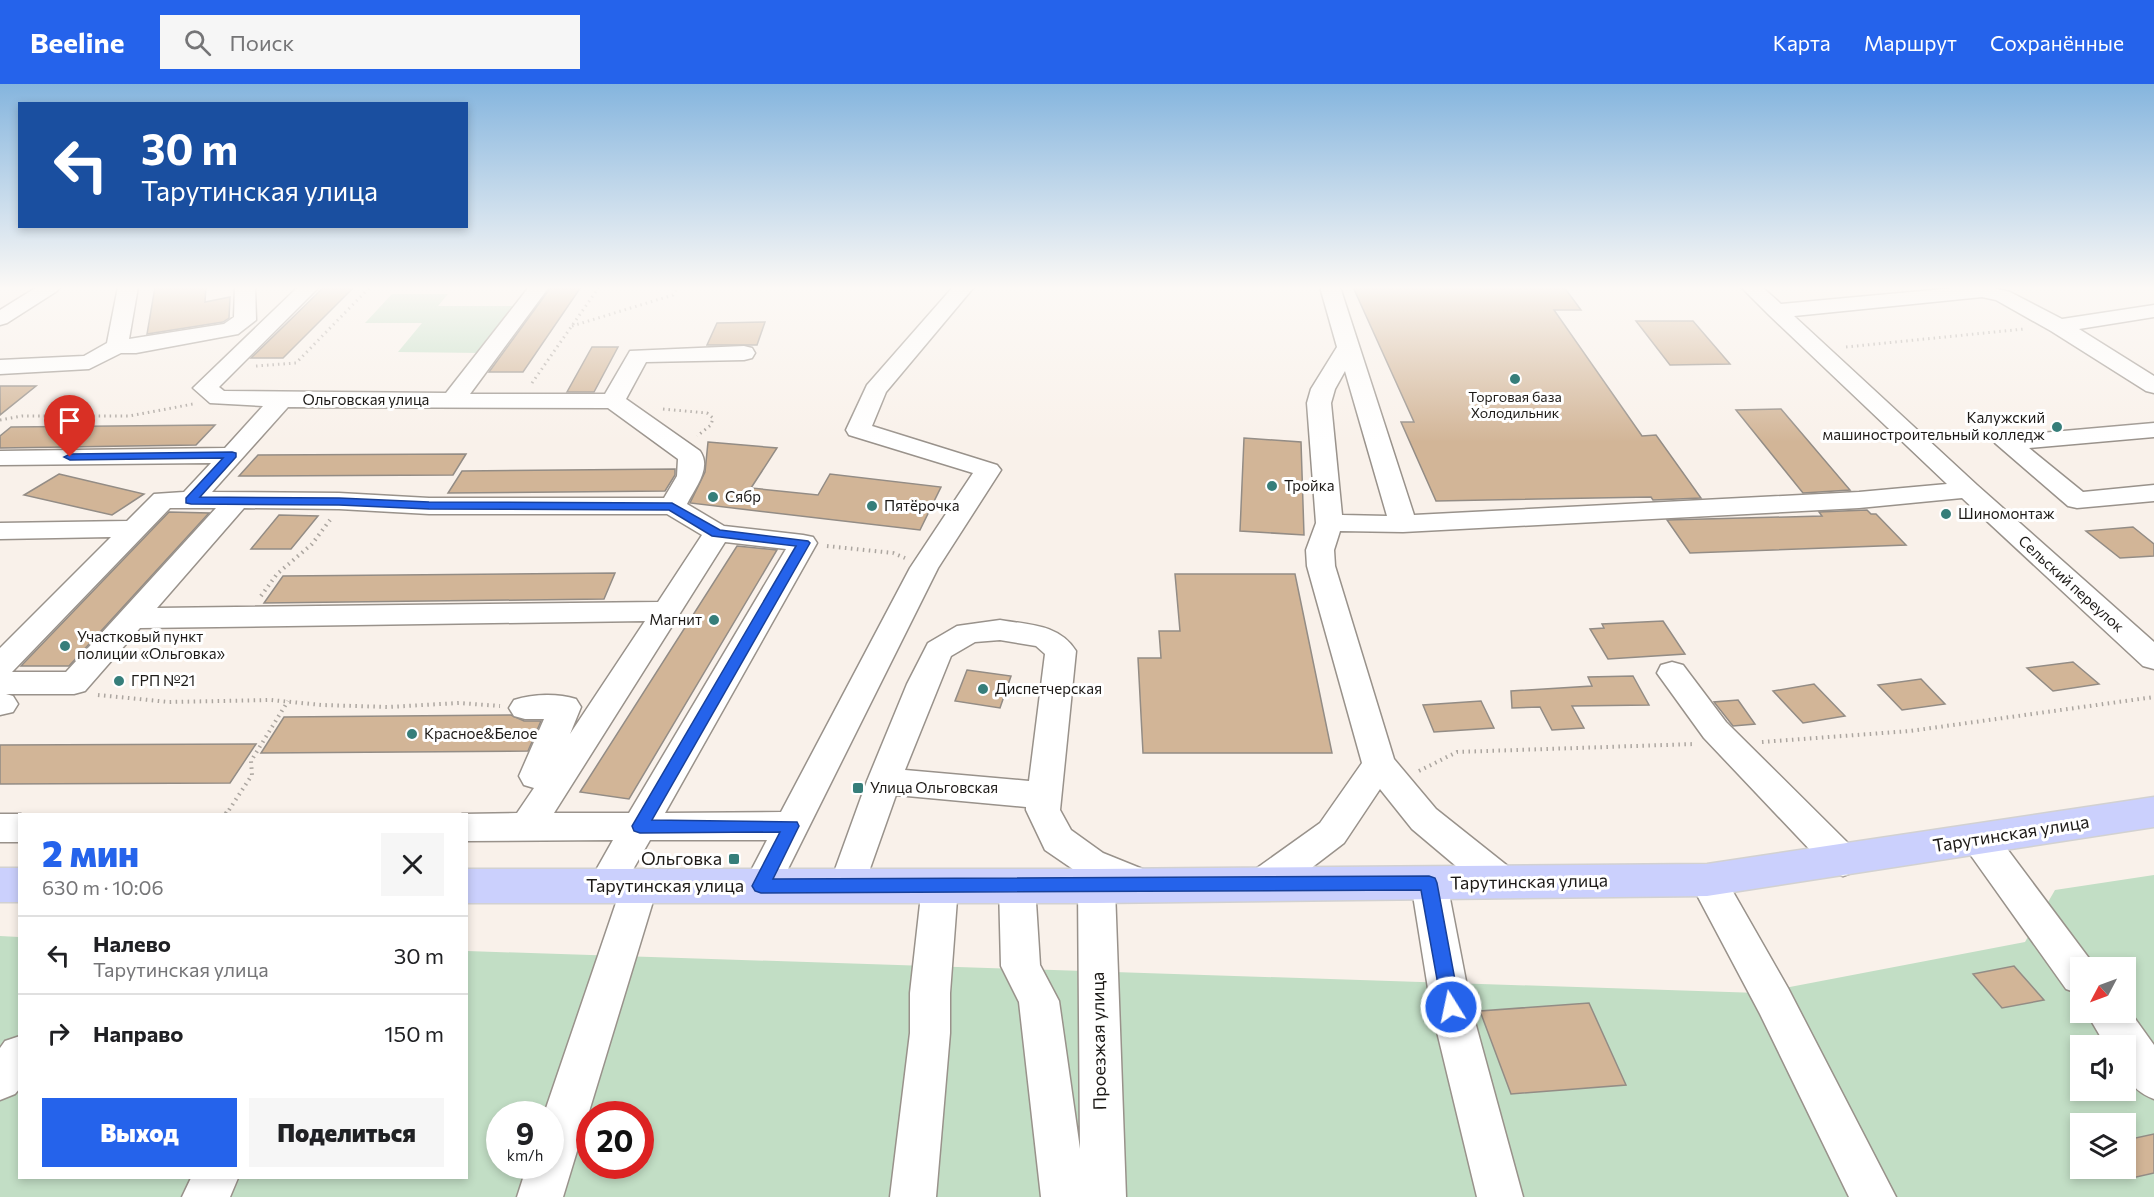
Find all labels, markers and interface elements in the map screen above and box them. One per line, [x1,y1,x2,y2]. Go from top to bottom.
search box [160,15,580,69]
text: Beeline [30,25,124,59]
icon: search [181,26,214,59]
text: Поиск [229,29,294,56]
text: Карта [1773,30,1831,55]
text: Маршрут [1864,30,1957,55]
text: Сохранённые [1990,30,2124,55]
text: 30 m [141,122,238,174]
icon: left [42,126,120,204]
text: Тарутинская улица [141,174,378,207]
marker: Торговая база Холодильник [1508,372,1522,386]
place label: Торговая база Холодильник [1468,388,1562,421]
street label: Ольговская улица [303,390,429,408]
pin [44,395,95,457]
icon: arrive [53,404,86,437]
place label: Калужский машиностроительный колледж [1823,408,2045,443]
marker: Калужский машиностроительный колледж [2050,420,2064,434]
place label: Тройка [1284,476,1335,494]
marker: Тройка [1265,479,1279,493]
place label: Сябр [725,487,761,505]
marker: Сябр [706,490,720,504]
place label: Пятёрочка [884,496,959,514]
marker: Пятёрочка [865,499,879,513]
place label: Шиномонтаж [1958,504,2055,522]
marker: Шиномонтаж [1939,507,1953,521]
street label: Сельский переулок [2015,531,2128,635]
place label: Магнит [649,610,702,628]
marker: Магнит [707,613,721,627]
place label: Участковый пункт полиции «Ольговка» [77,627,226,662]
marker: Участковый пункт полиции «Ольговка» [58,639,72,653]
place label: ГРП №21 [131,671,195,689]
marker: ГРП №21 [112,674,126,688]
place label: Диспетчерская [995,679,1102,697]
marker: Диспетчерская [976,682,990,696]
place label: Красное&Белое [424,724,537,742]
marker: Красное&Белое [405,727,419,741]
place label: Улица Ольговская [870,778,998,796]
marker: Улица Ольговская [851,781,865,795]
street label: Тарутинская улица [1931,810,2091,856]
text: 2 мин [42,830,139,874]
button: close [381,833,444,896]
place label: Ольговка [641,847,722,869]
marker: Ольговка [727,852,741,866]
street label: Тарутинская улица [1450,869,1608,893]
street label: Тарутинская улица [586,874,744,896]
text: 630 m · 10:06 [42,875,164,899]
text: Налево [93,930,171,957]
icon: left [42,939,75,972]
text: 30 m [394,942,444,969]
text: Тарутинская улица [93,957,269,981]
north arrow [2070,957,2136,1023]
map controls [2070,957,2136,1179]
street label: Проезжая улица [1086,972,1110,1111]
position arrow [1419,975,1483,1039]
icon: right [42,1017,75,1050]
text: Направо [93,1020,183,1047]
text: 150 m [384,1020,444,1047]
button: sound [2070,1035,2136,1101]
button: Выход [42,1098,237,1167]
button: Поделиться [249,1098,444,1167]
speed limit sign: 20 [576,1101,654,1179]
button: layers [2070,1113,2136,1179]
text: 9 [516,1114,534,1151]
text: km/h [507,1146,543,1164]

